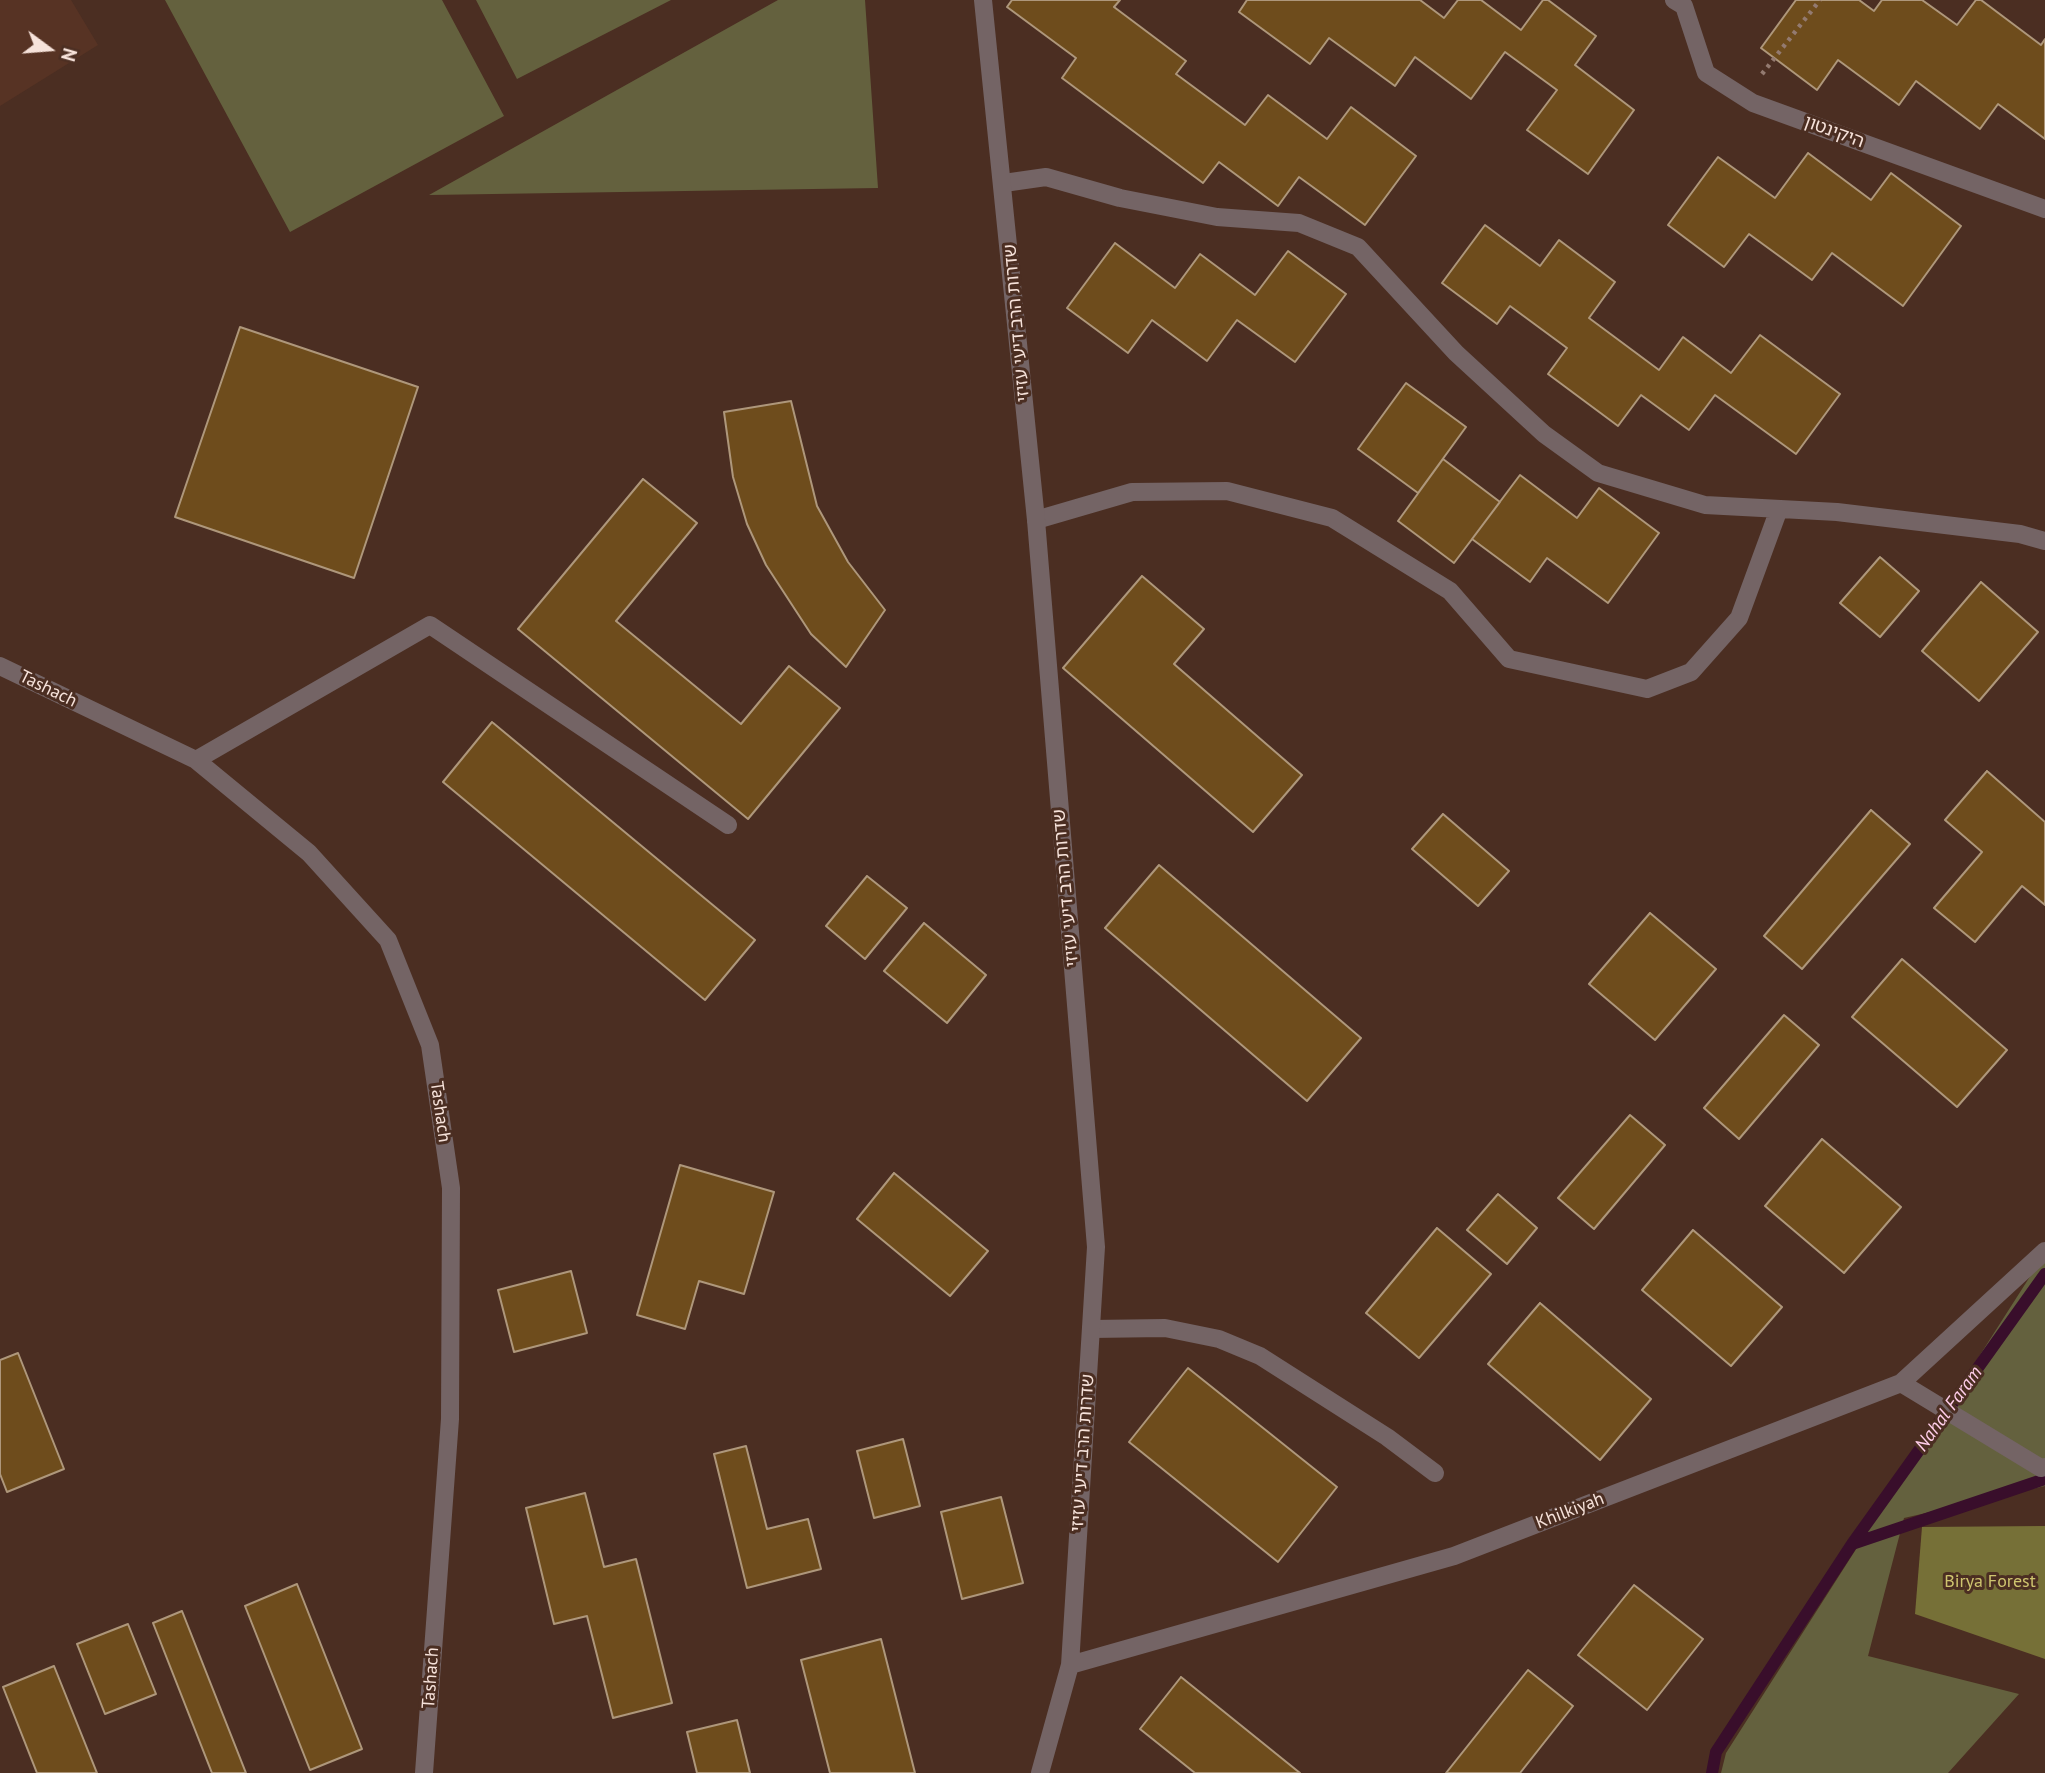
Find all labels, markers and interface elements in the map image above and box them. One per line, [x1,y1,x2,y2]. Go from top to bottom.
north arrow [14,14,84,84]
text: N [56,45,82,64]
street label: היקינטון [1801,111,1867,153]
street label: שדרות הרב דיעי עזיזי [999,243,1035,403]
street label: Tashach [16,666,80,712]
street label: שדרות הרב דיעי עזיזי [1048,808,1084,968]
street label: Tashach [425,1080,455,1144]
water label: Nahal Faram [1911,1362,1987,1456]
street label: שדרות הרב דיעי עזיזי [1067,1373,1099,1533]
street label: Khilkiyah [1533,1488,1607,1534]
park label: Birya Forest [1944,1571,2036,1593]
street label: Tashach [418,1647,444,1709]

